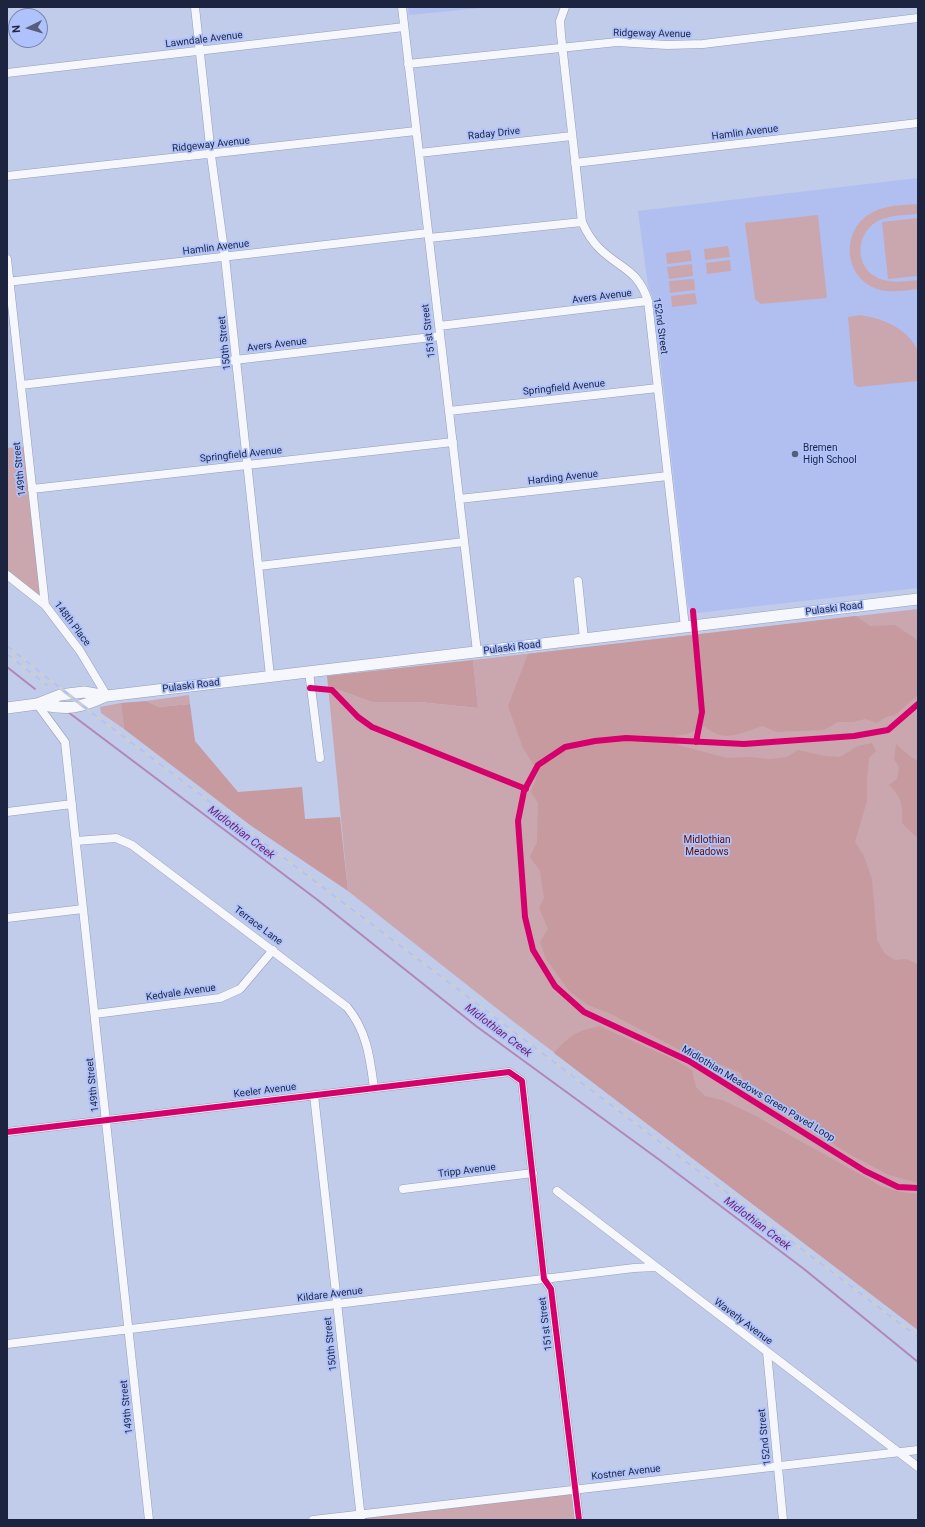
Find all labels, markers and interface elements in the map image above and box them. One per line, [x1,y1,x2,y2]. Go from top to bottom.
north arrow [8,8,48,48]
text: N [10,25,23,33]
street label: Ridgeway Avenue [613,27,691,41]
street label: Lawndale Avenue [165,29,243,51]
street label: Hamlin Avenue [711,123,779,143]
street label: Raday Drive [467,125,521,143]
street label: Ridgeway Avenue [172,135,250,155]
street label: Hamlin Avenue [182,238,250,258]
street label: Avers Avenue [571,287,633,307]
street label: 152nd Street [650,297,670,355]
street label: 151st Street [420,303,438,359]
street label: 150th Street [216,315,234,371]
street label: Avers Avenue [246,335,308,355]
street label: Springfield Avenue [522,378,606,398]
street label: 149th Street [11,441,29,497]
place label: Bremen High School [803,442,857,466]
street label: Springfield Avenue [199,445,283,465]
marker: Bremen High School [790,449,800,459]
street label: Harding Avenue [527,468,599,488]
street label: 148th Place [51,599,93,649]
street label: Pulaski Road [805,600,863,618]
street label: Pulaski Road [483,639,541,657]
street label: Pulaski Road [162,677,220,695]
water label: Midlothian Creek [205,804,277,862]
park label: Midlothian Meadows [683,834,731,858]
street label: Terrace Lane [231,904,285,948]
street label: Kedvale Avenue [145,982,217,1004]
water label: Midlothian Creek [462,1002,534,1060]
street label: Midlothian Meadows Green Paved Loop [679,1043,837,1145]
street label: 149th Street [84,1057,102,1113]
street label: Keeler Avenue [233,1081,297,1101]
street label: Tripp Avenue [438,1162,496,1180]
water label: Midlothian Creek [721,1195,793,1253]
street label: Kildare Avenue [297,1285,363,1305]
street label: 151st Street [537,1296,555,1352]
street label: Waverly Avenue [711,1296,775,1348]
street label: 150th Street [322,1316,340,1372]
street label: 149th Street [118,1379,136,1435]
street label: 152nd Street [756,1408,774,1466]
street label: Kostner Avenue [591,1463,661,1483]

